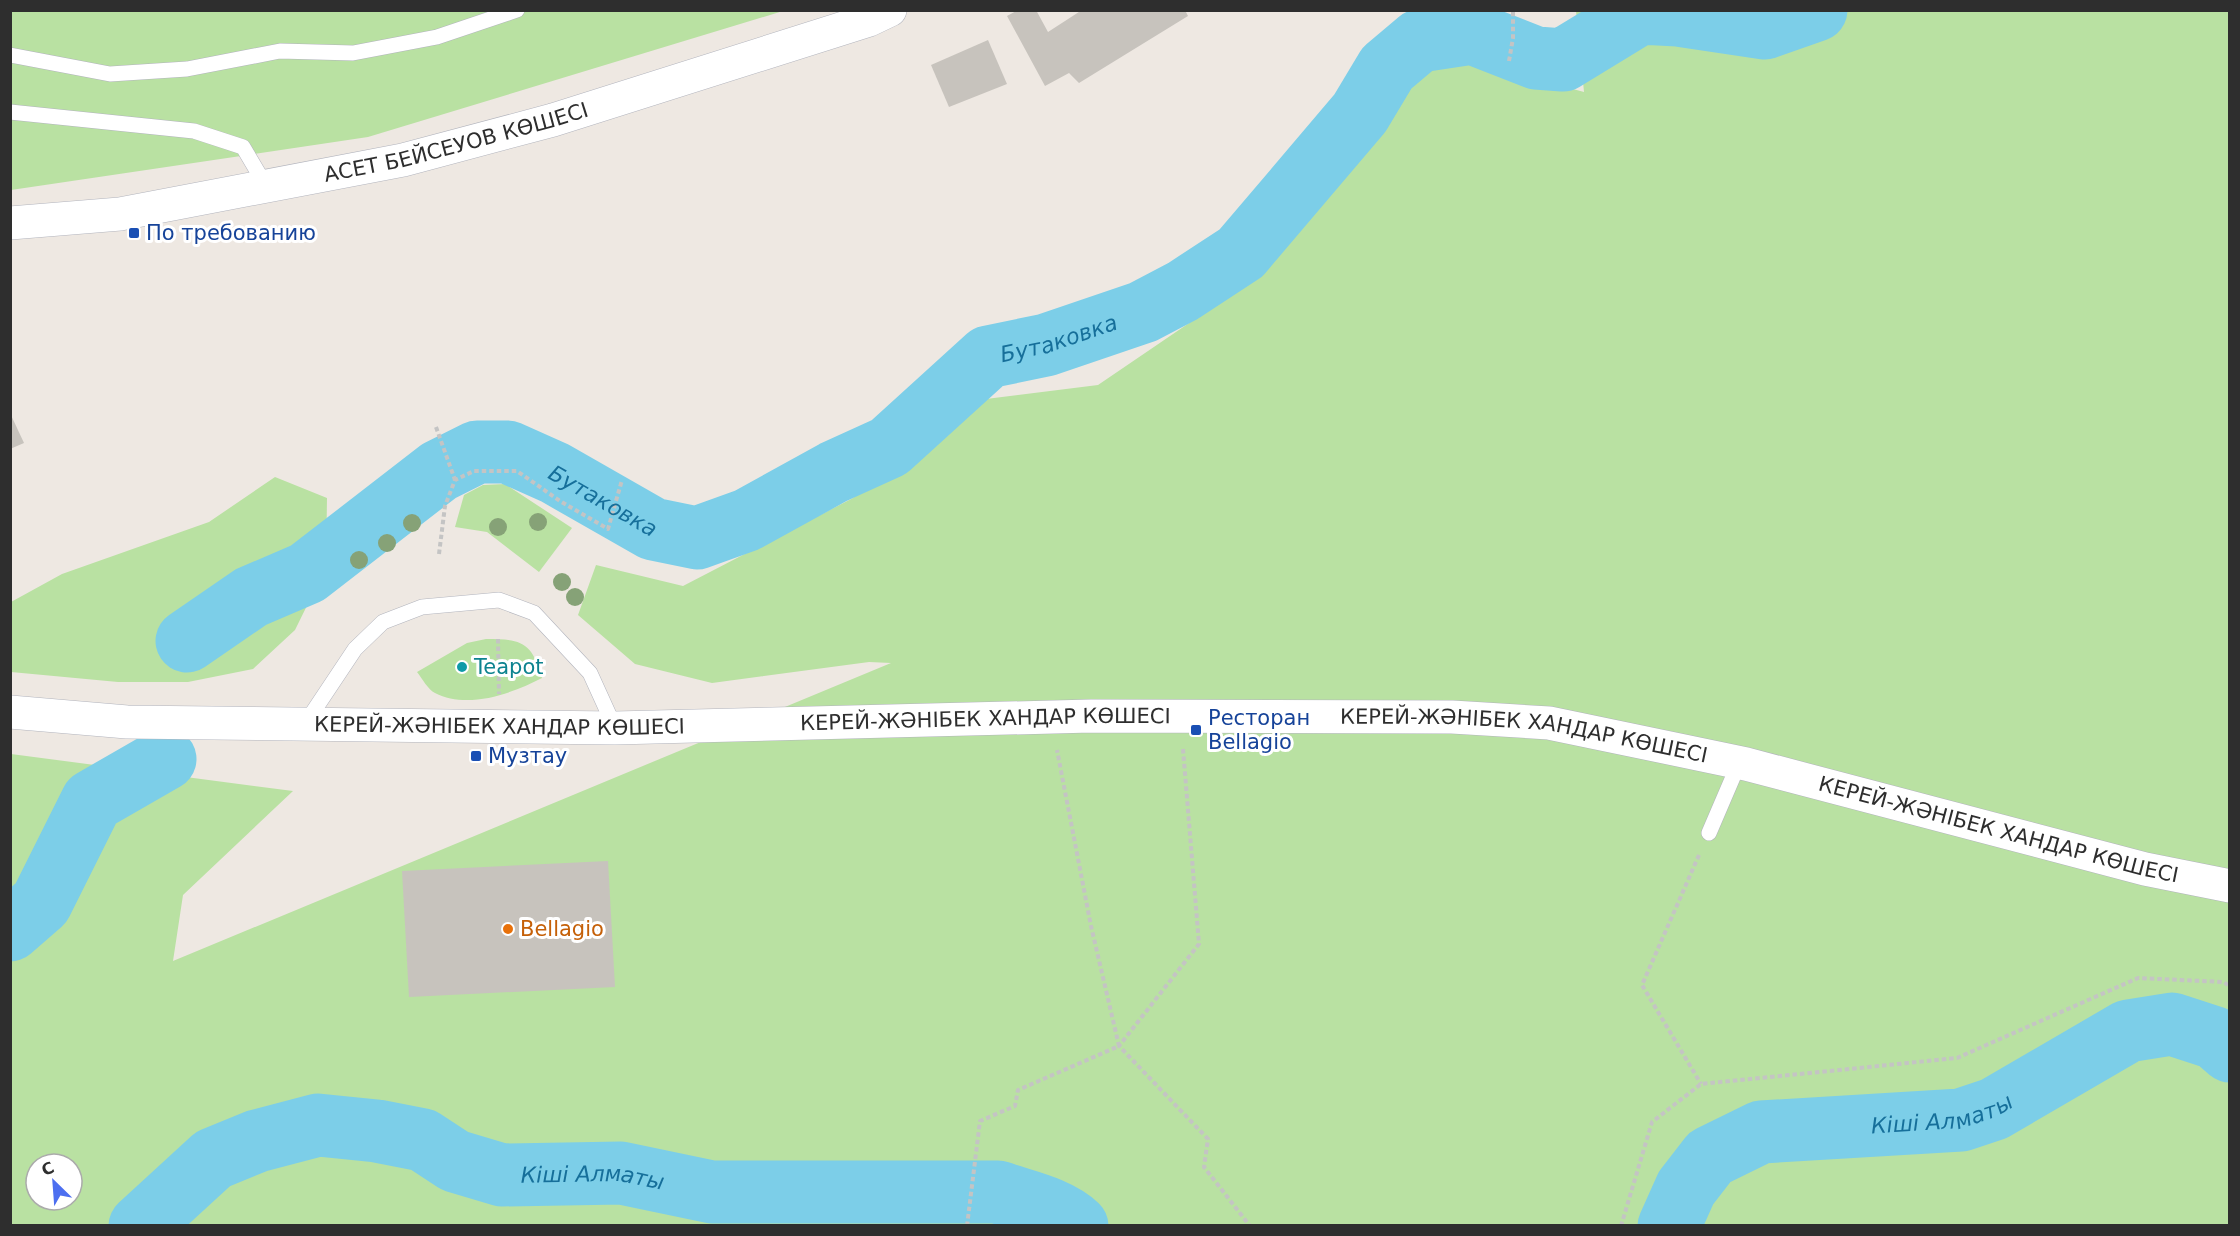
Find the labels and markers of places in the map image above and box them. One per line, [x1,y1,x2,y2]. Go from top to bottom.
place label: По требованию [146,221,316,245]
marker: По требованию [127,226,141,240]
place label: Teapot [473,655,543,679]
marker: Teapot [455,660,469,674]
place label: Ресторан Bellagio [1208,706,1310,754]
marker: Ресторан Bellagio [1189,723,1203,737]
place label: Музтау [488,744,567,768]
marker: Музтау [469,749,483,763]
place label: Bellagio [520,917,604,941]
marker: Bellagio [501,922,515,936]

